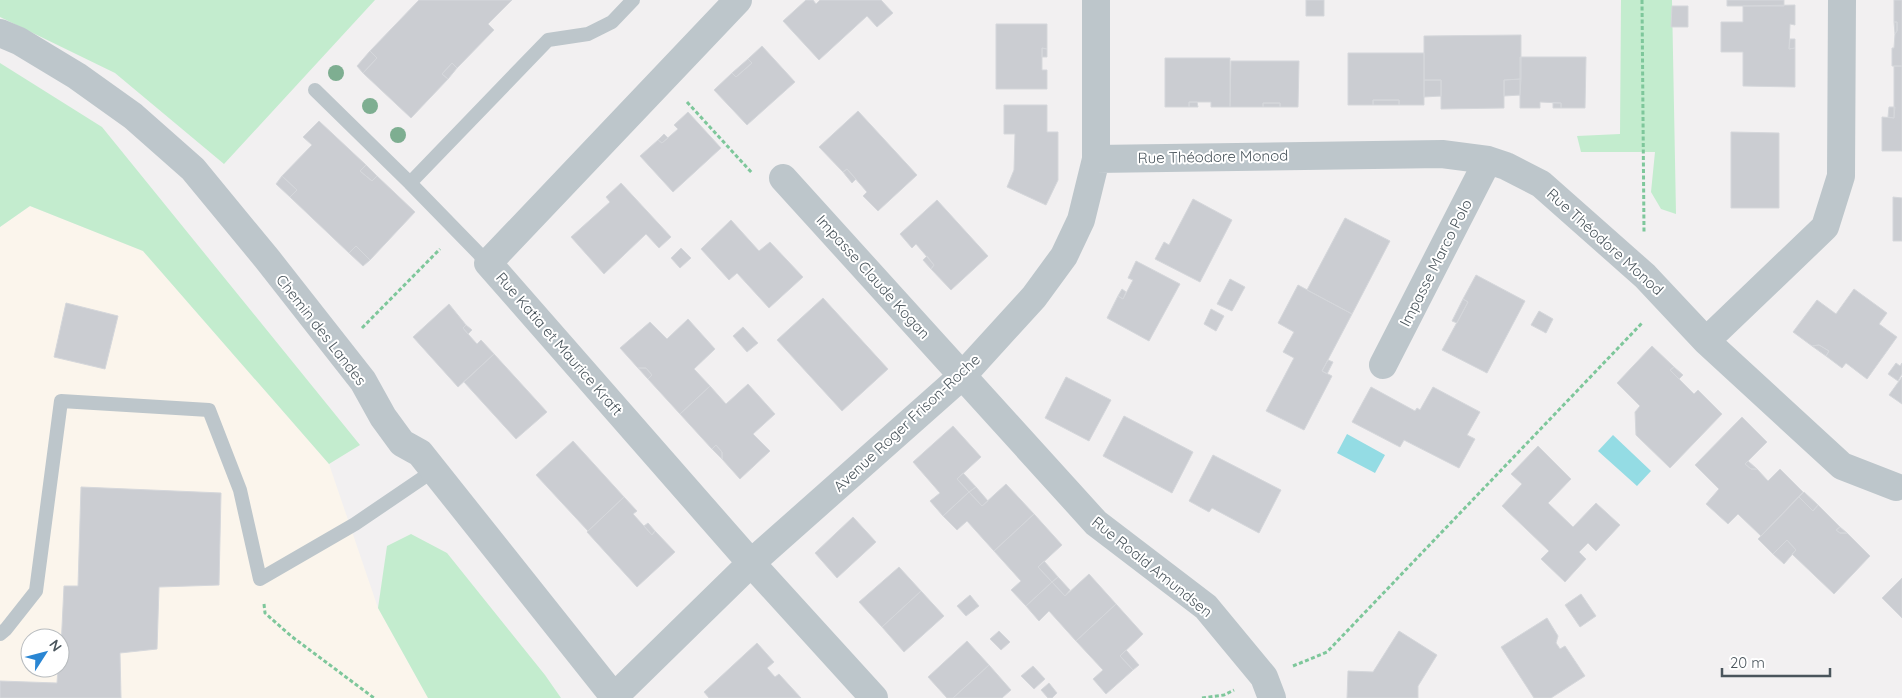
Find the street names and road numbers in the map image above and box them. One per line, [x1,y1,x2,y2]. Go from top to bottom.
street label: Rue Théodore Monod [1138,146,1288,167]
street label: Rue Théodore Monod [1543,184,1668,299]
street label: Impasse Marco Polo [1395,196,1476,330]
street label: Impasse Claude Kogan [813,211,934,343]
street label: Rue Katia et Maurice Kraft [492,268,627,419]
street label: Chemin des Landes [272,270,371,389]
street label: Avenue Roger Frison-Roche [829,350,984,496]
street label: Rue Roald Amundsen [1088,512,1216,621]

